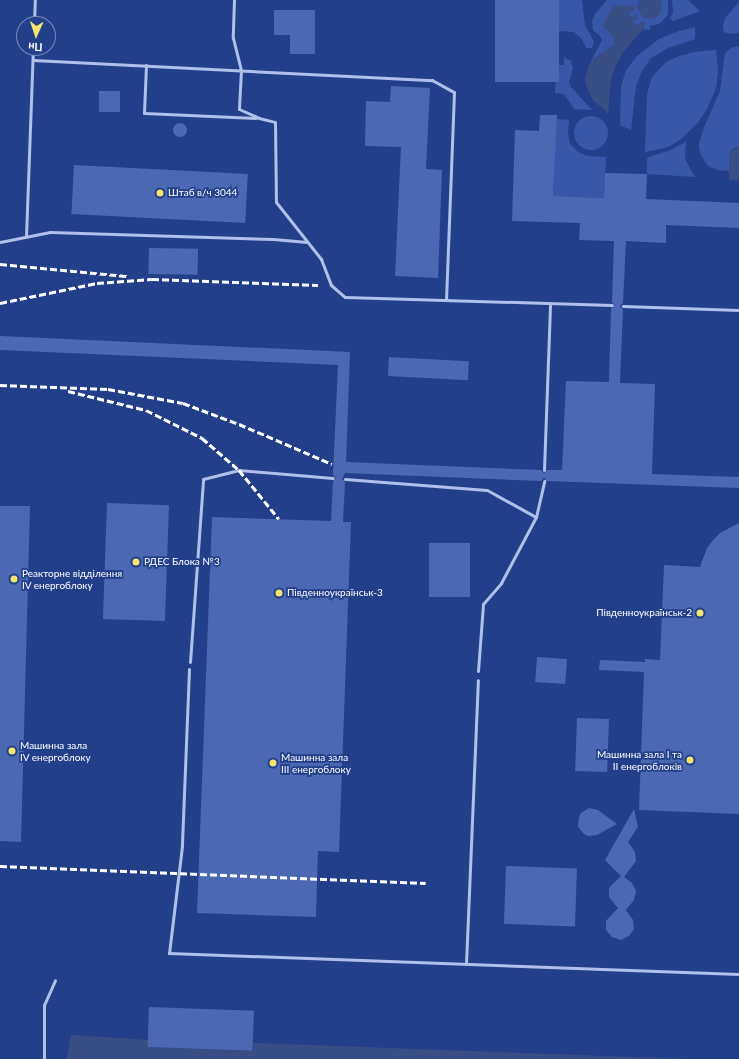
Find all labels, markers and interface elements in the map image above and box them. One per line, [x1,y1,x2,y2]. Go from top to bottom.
north arrow [16,16,56,56]
text: Пн [28,41,43,54]
place label: Штаб в/ч 3044 [168,187,237,199]
marker: Штаб в/ч 3044 [155,188,165,198]
place label: РДЕС Блока №3 [144,556,220,568]
marker: РДЕС Блока №3 [131,557,141,567]
place label: Реакторне відділення IV енергоблоку [22,567,122,590]
marker: Реакторне відділення IV енергоблоку [9,574,19,584]
place label: Південноукраїнськ-3 [287,587,383,599]
marker: Південноукраїнськ-3 [274,588,284,598]
place label: Південноукраїнськ-2 [596,607,692,619]
marker: Південноукраїнськ-2 [695,608,705,618]
place label: Машинна зала IV енергоблоку [20,739,91,762]
marker: Машинна зала IV енергоблоку [7,746,17,756]
place label: Машинна зала I та II енергоблоків [597,748,682,772]
place label: Машинна зала III енергоблоку [281,751,351,774]
marker: Машинна зала I та II енергоблоків [685,755,695,765]
marker: Машинна зала III енергоблоку [268,758,278,768]

